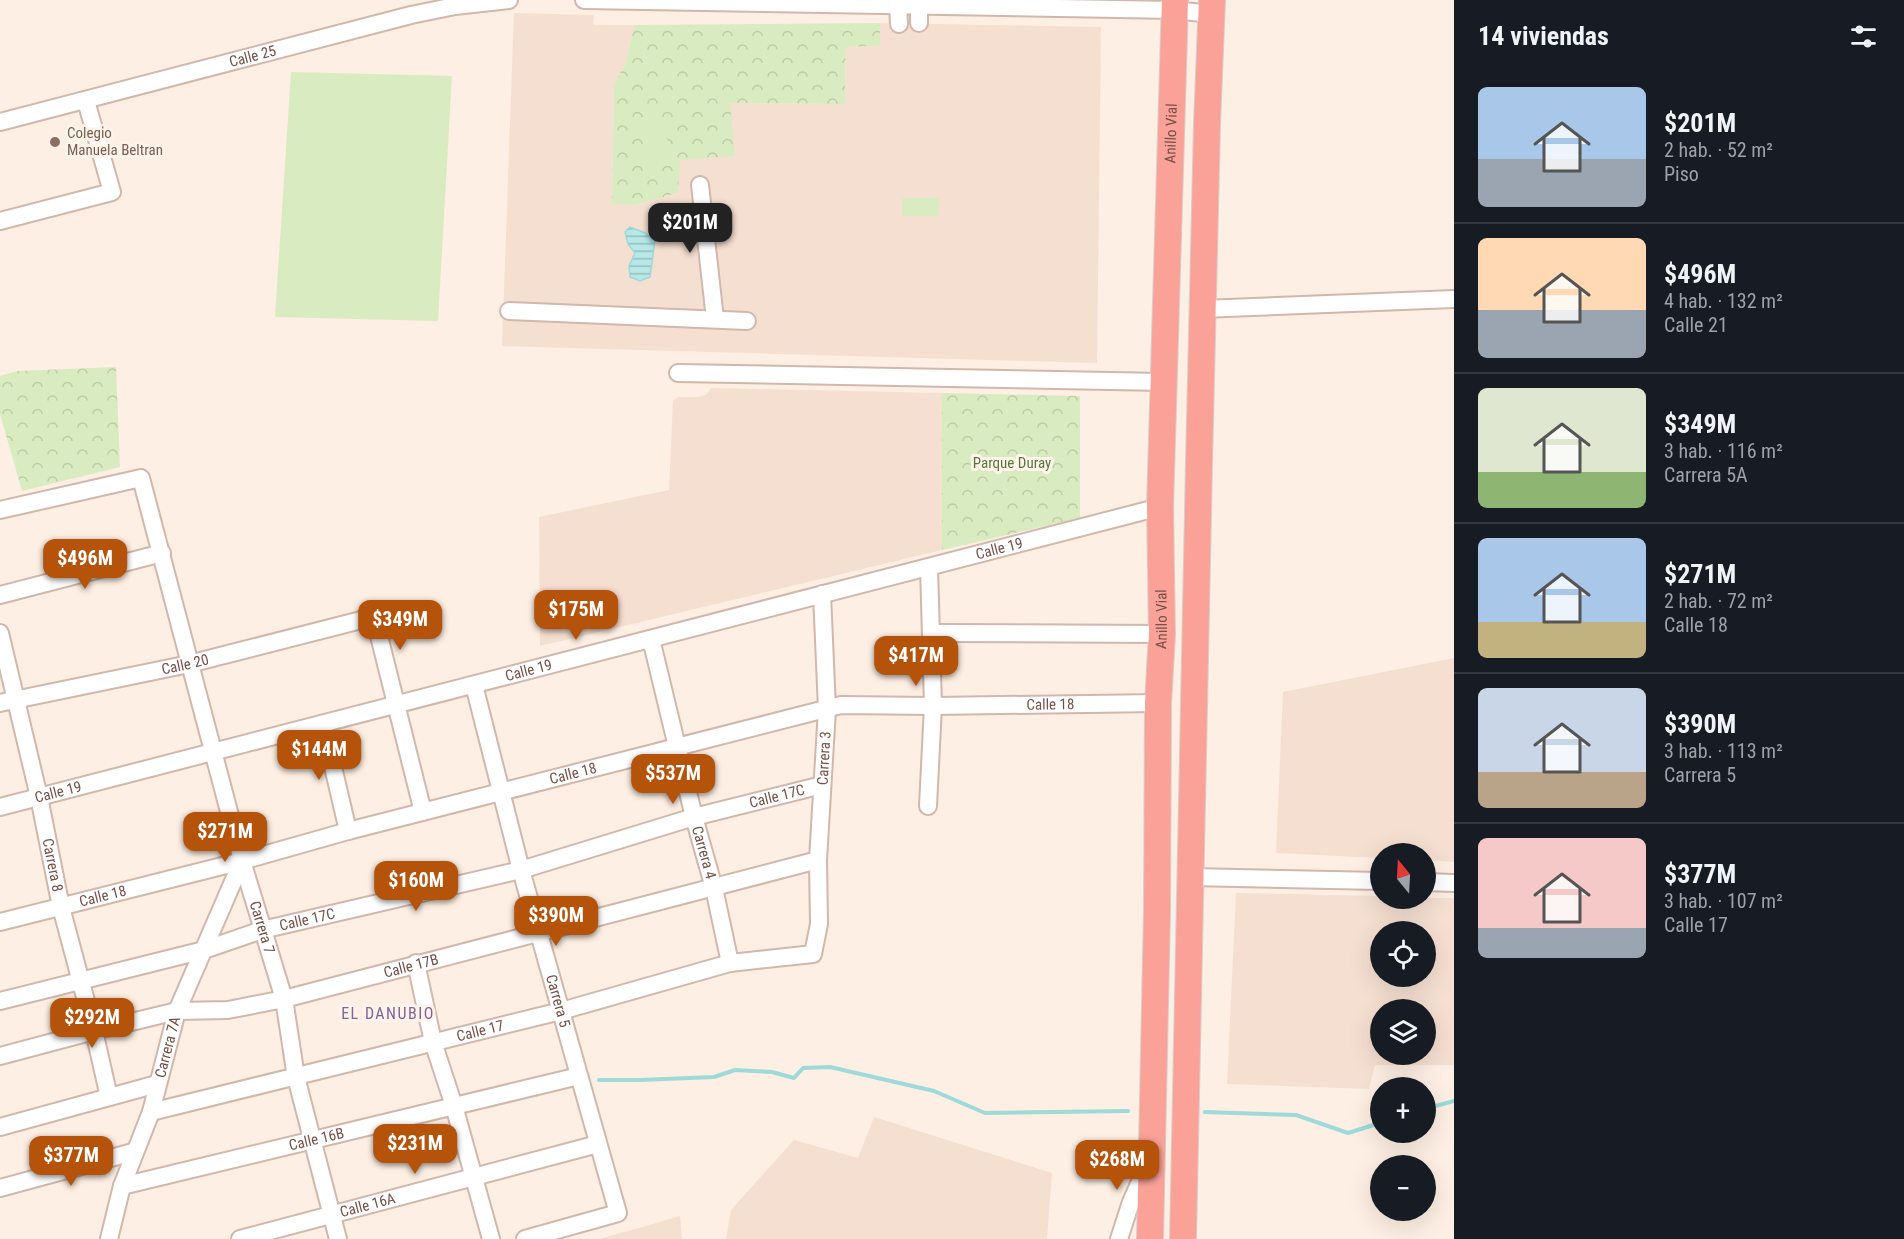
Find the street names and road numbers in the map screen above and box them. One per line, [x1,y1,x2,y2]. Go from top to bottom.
street label: Calle 25 [227,41,278,71]
street label: Anillo Vial [1161,103,1181,164]
street label: Calle 19 [974,534,1025,563]
street label: Anillo Vial [1152,589,1171,650]
street label: Calle 20 [160,650,211,678]
street label: Calle 19 [503,656,554,685]
street label: Calle 18 [1026,695,1074,714]
street label: Carrera 3 [813,731,835,786]
street label: Calle 18 [548,759,598,788]
street label: Calle 19 [33,777,84,807]
street label: Calle 17C [747,781,807,812]
street label: Carrera 4 [688,824,720,881]
street label: Carrera 8 [38,837,67,893]
street label: Calle 18 [77,882,128,911]
street label: Carrera 7 [246,899,279,956]
street label: Calle 17C [278,904,337,935]
street label: Calle 17B [382,950,440,982]
street label: Carrera 5 [542,973,574,1029]
street label: Carrera 7A [151,1014,184,1080]
street label: Calle 17 [455,1016,506,1045]
street label: Calle 16B [287,1124,346,1155]
street label: Calle 16A [338,1189,398,1221]

